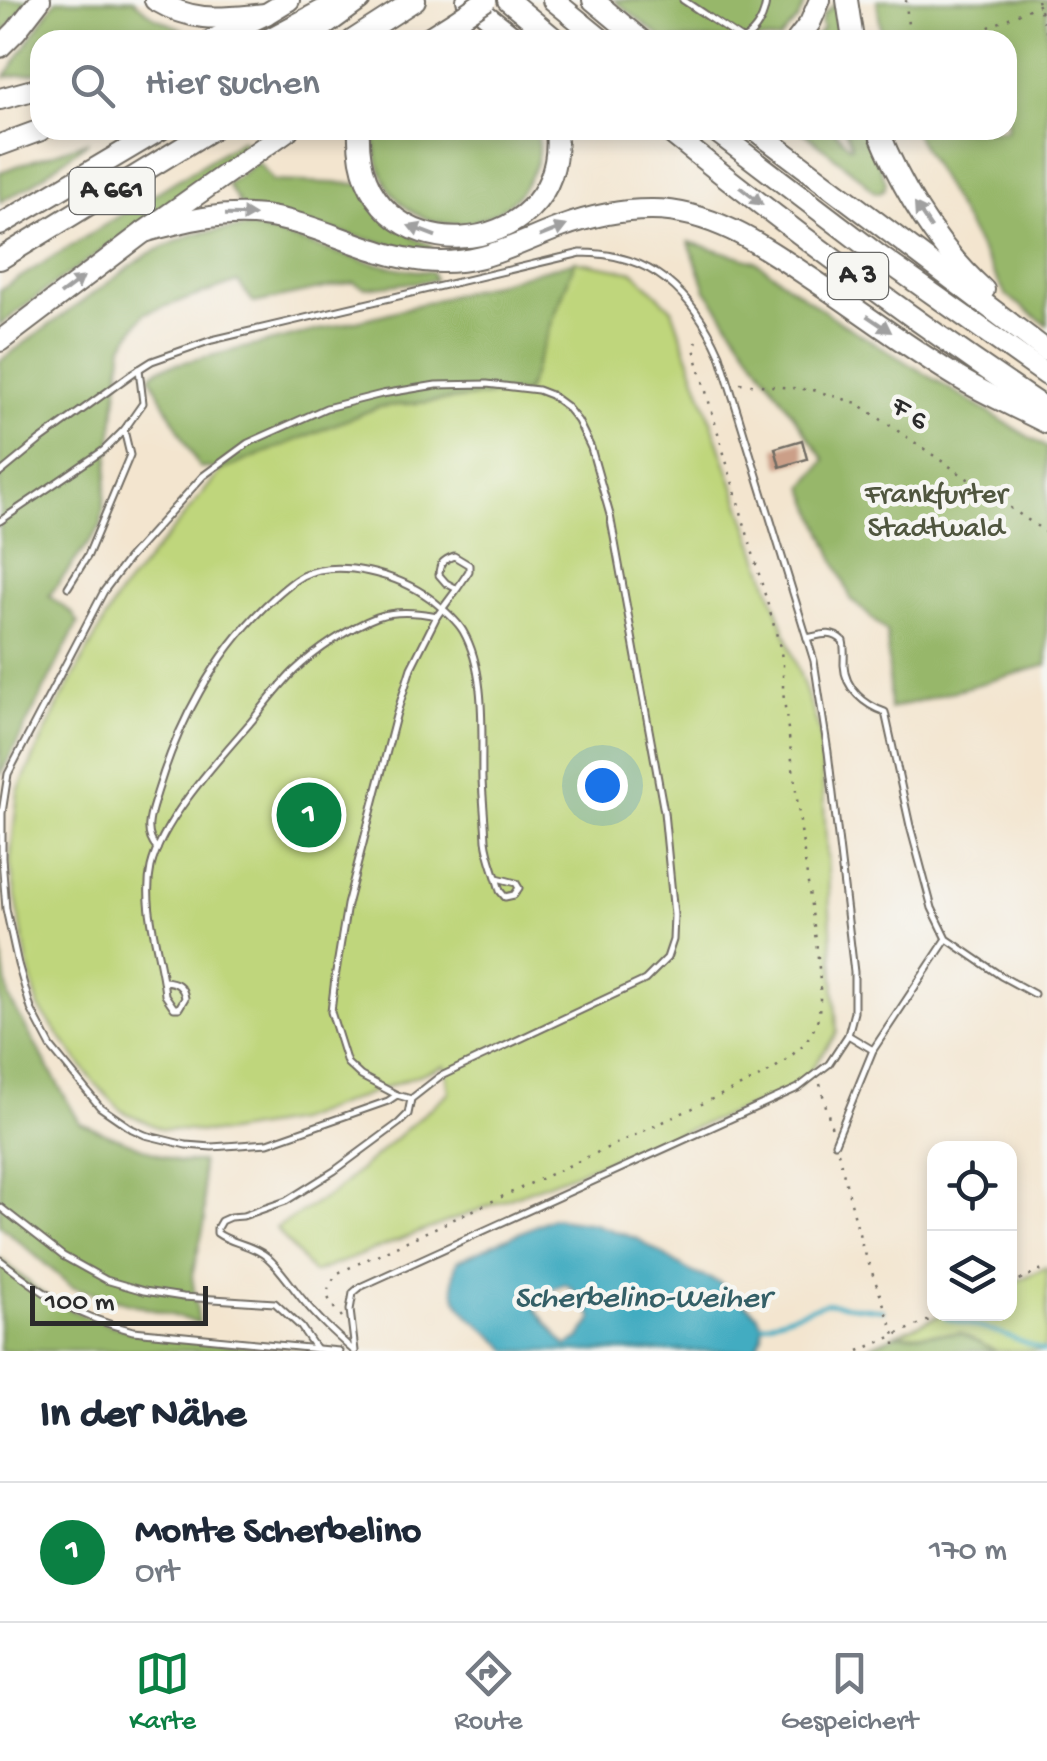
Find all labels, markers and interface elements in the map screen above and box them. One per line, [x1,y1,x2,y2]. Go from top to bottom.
search box [30,30,1017,140]
icon: search [65,58,120,113]
text: Hier suchen [145,63,320,107]
road number: A 661 [70,168,154,214]
one-way arrow [738,185,764,205]
one-way arrow [915,203,933,230]
one-way arrow [224,208,256,224]
one-way arrow [407,222,437,238]
one-way arrow [538,222,568,238]
road number: A 3 [828,253,888,299]
one-way arrow [59,277,85,297]
one-way arrow [865,315,892,333]
street label: F 6 [883,389,935,440]
park label: Frankfurter Stadtwald [864,479,1010,548]
your location [577,760,628,811]
pin: 1 [276,778,342,852]
map controls [927,1141,1017,1321]
button: locate [927,1141,1017,1231]
button: layers [927,1231,1017,1321]
scale bar [30,1281,208,1326]
water label: Scherbelino-Weiher [514,1281,776,1319]
text: 100 m [45,1287,115,1320]
text: In der Nähe [40,1392,246,1441]
text: Monte Scherbelino [135,1511,421,1555]
text: 1 [66,1533,79,1571]
text: 170 m [929,1533,1007,1571]
text: Ort [135,1555,179,1593]
tab: Karte [129,1646,196,1739]
tab: Route [454,1646,522,1739]
tab: Gespeichert [781,1646,918,1739]

